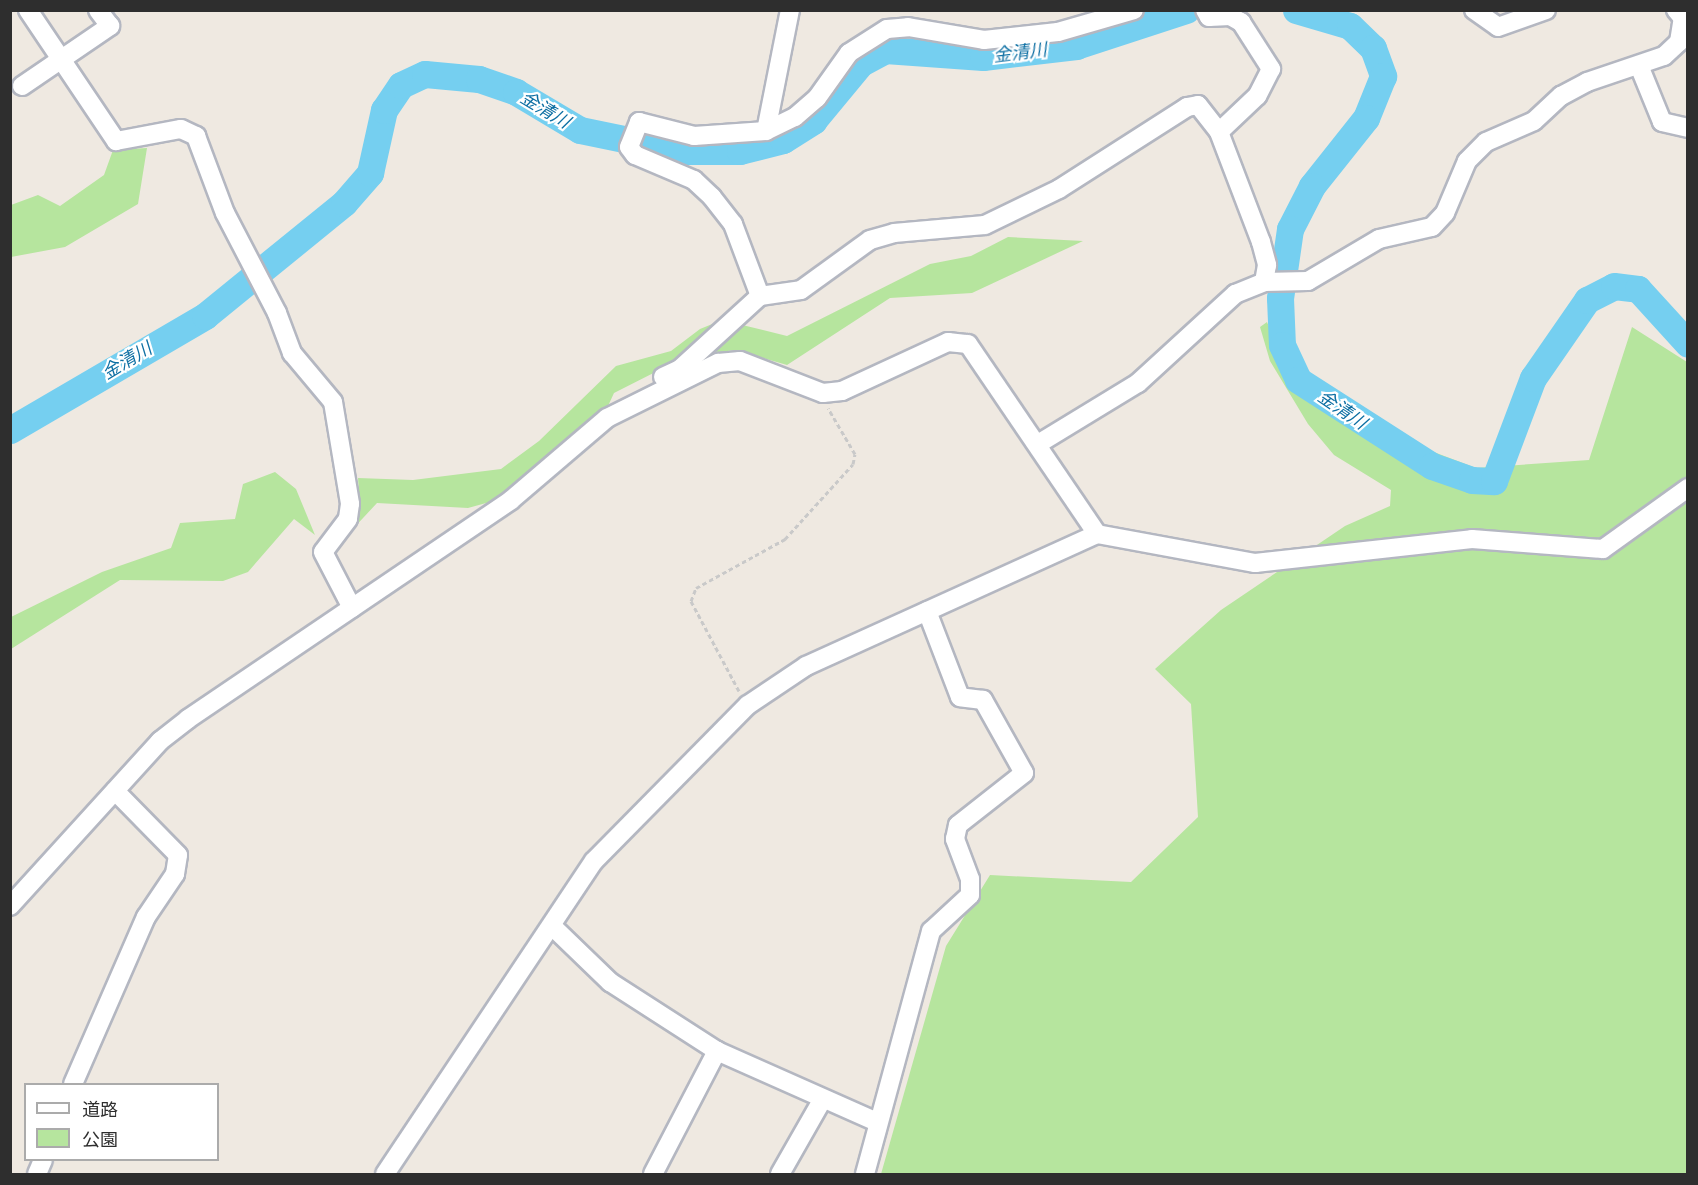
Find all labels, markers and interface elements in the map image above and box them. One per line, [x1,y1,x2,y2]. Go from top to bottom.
water label: 金清川 [992,39,1048,67]
water label: 金清川 [516,87,574,133]
water label: 金清川 [98,338,156,384]
water label: 金清川 [1314,386,1370,434]
legend [24,1083,219,1161]
text: 道路 [82,1100,118,1120]
text: 公園 [82,1130,118,1150]

